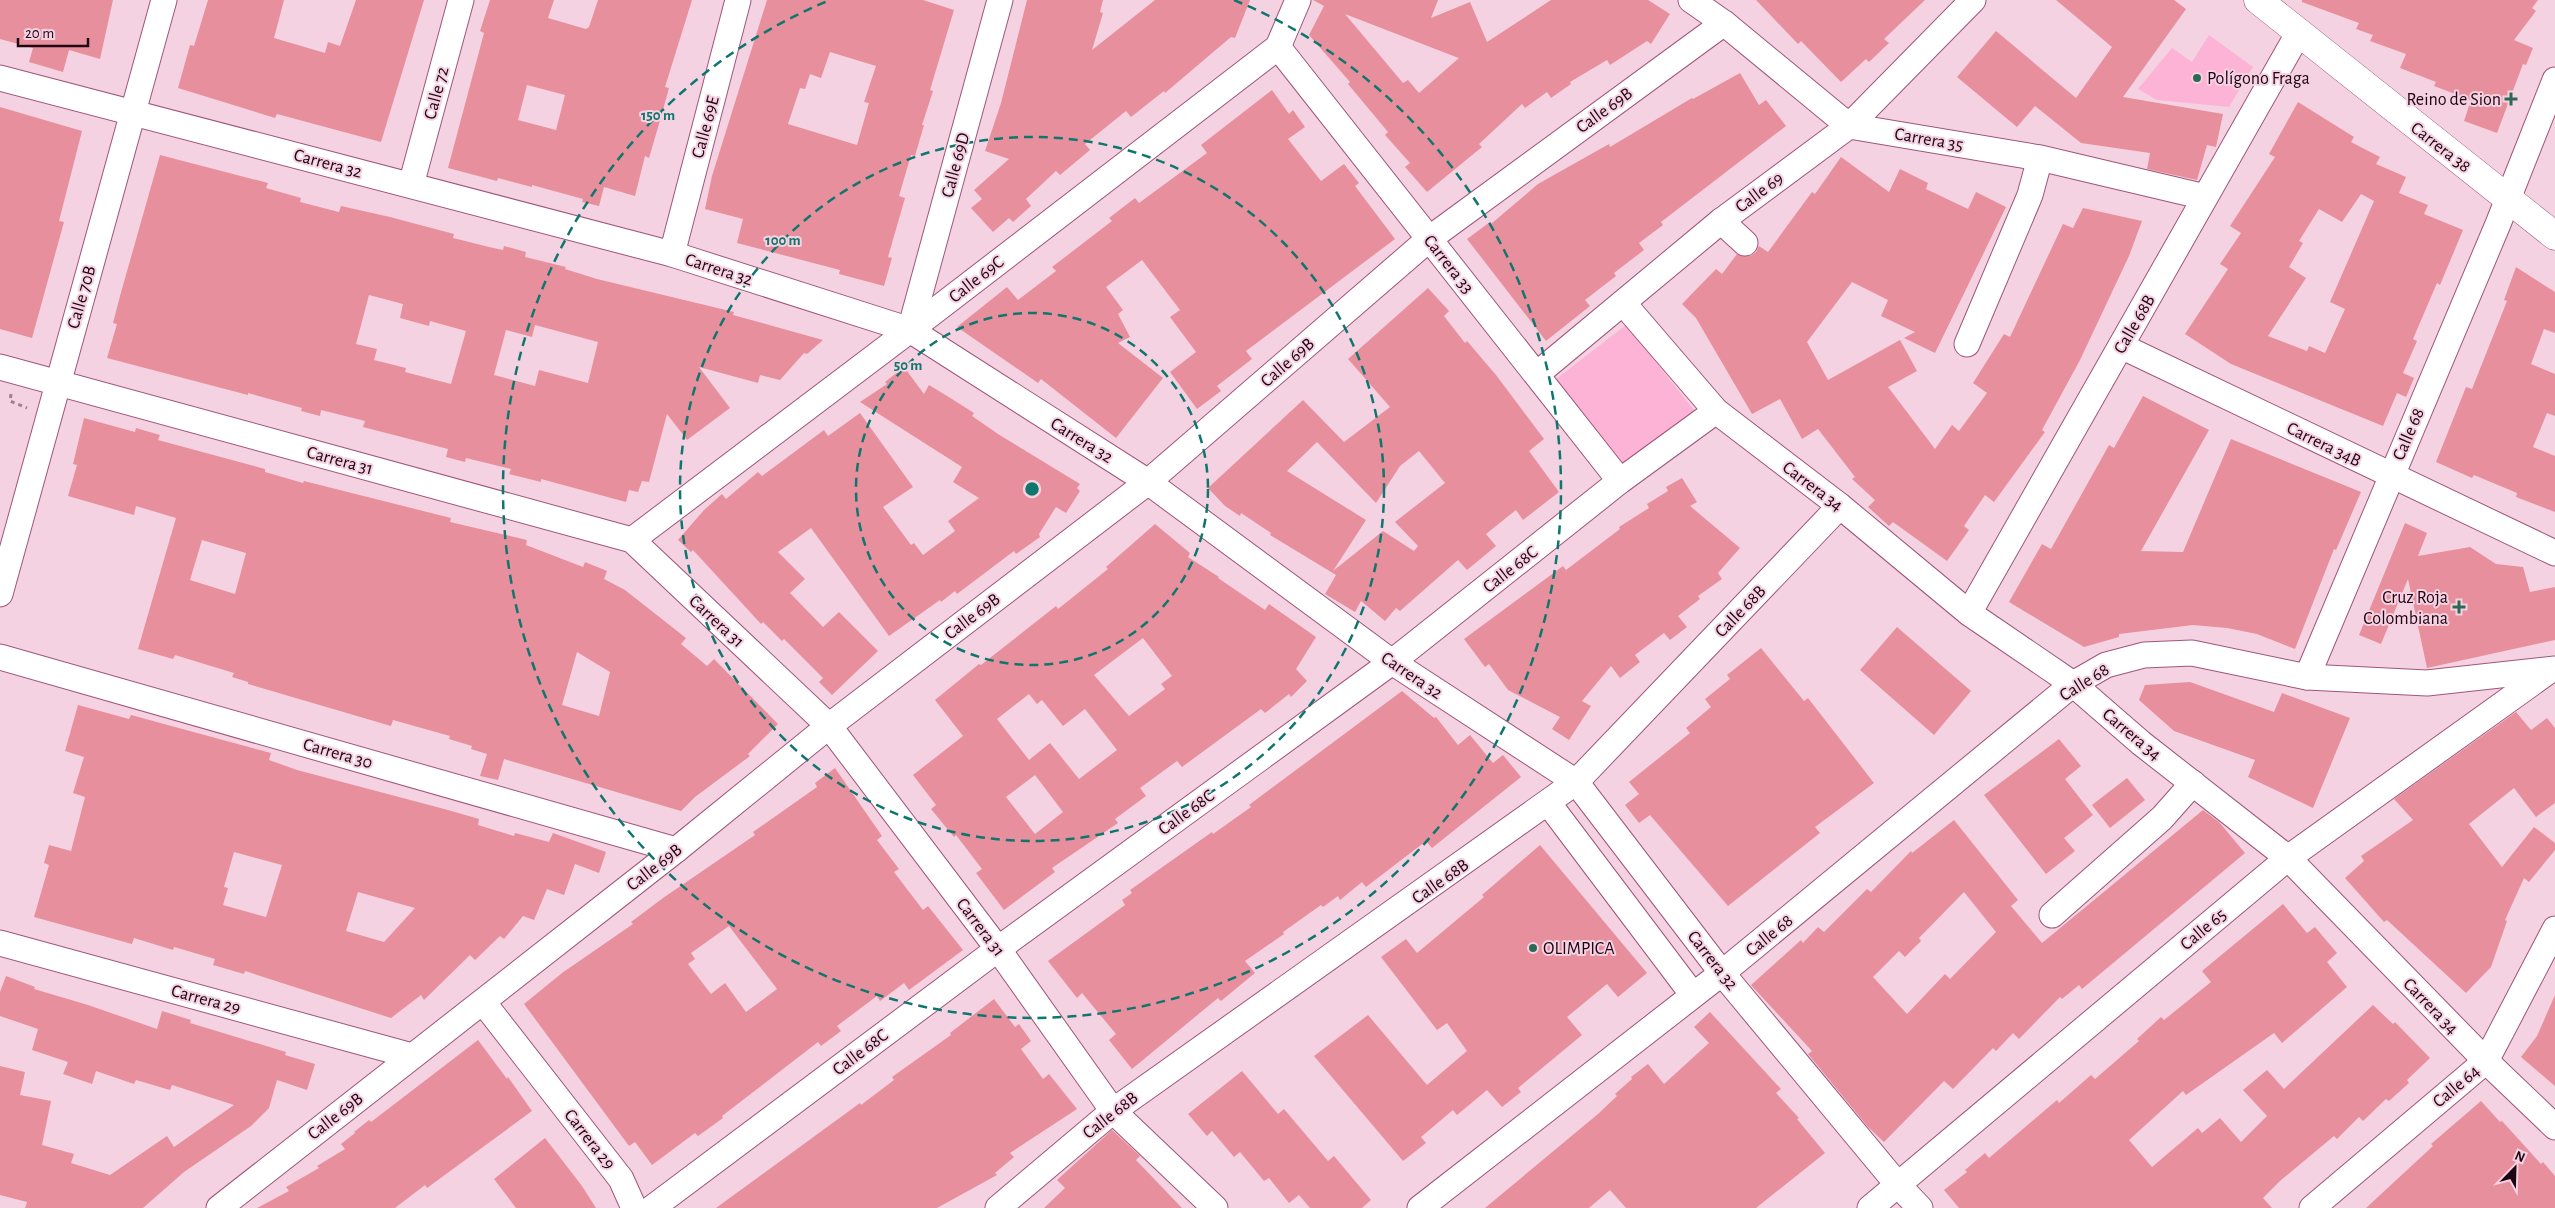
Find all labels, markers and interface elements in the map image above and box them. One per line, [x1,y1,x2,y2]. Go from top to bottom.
scale bar [18,15,88,47]
text: 20 m [25,26,54,41]
street label: Calle 72 [421,65,453,121]
place label: Polígono Fraga [2207,70,2310,88]
marker: Polígono Fraga [2191,72,2203,84]
street label: Calle 69B [1573,85,1636,137]
place label: Reino de Sion [2407,91,2501,109]
marker: Reino de Sion [2505,93,2517,105]
street label: Calle 69E [689,94,723,160]
text: 150 m [641,108,675,123]
street label: Carrera 38 [2407,119,2474,177]
street label: Carrera 35 [1893,125,1964,155]
street label: Calle 69D [939,131,973,200]
street label: Carrera 32 [292,146,364,182]
street label: Calle 69 [1732,169,1787,216]
street label: Carrera 33 [1420,232,1477,297]
text: 100 m [765,233,801,248]
street label: Carrera 32 [683,251,755,289]
street label: Calle 69C [946,253,1007,307]
street label: Calle 70B [64,264,100,331]
street label: Calle 68B [2111,292,2159,357]
street label: Calle 69B [1257,335,1318,391]
text: 50 m [894,358,922,373]
street label: Calle 68 [2390,406,2428,463]
street label: Carrera 32 [1047,415,1116,467]
street label: Carrera 34B [2284,419,2363,471]
street label: Carrera 31 [305,443,375,478]
street label: Carrera 34 [1779,458,1846,515]
centre of rings [1023,480,1041,498]
street label: Calle 68C [1480,543,1541,597]
street label: Calle 68B [1712,582,1770,641]
place label: Cruz Roja Colombiana [2363,589,2448,628]
street label: Calle 69B [941,590,1004,643]
street label: Carrera 31 [685,592,747,651]
marker: Cruz Roja Colombiana [2452,600,2466,614]
street label: Carrera 32 [1377,649,1445,703]
street label: Calle 68 [2057,661,2113,705]
street label: Carrera 34 [2099,705,2164,765]
street label: Carrera 30 [301,735,374,772]
street label: Calle 68C [1155,787,1218,839]
street label: Calle 69B [624,841,686,895]
street label: Calle 68B [1409,856,1472,908]
street label: Carrera 31 [953,895,1008,960]
street label: Calle 65 [2177,906,2230,954]
street label: Calle 68 [1743,912,1797,960]
street label: Carrera 32 [1684,928,1741,994]
place label: OLIMPICA [1543,940,1615,958]
marker: OLIMPICA [1527,942,1539,954]
street label: Carrera 34 [2399,975,2461,1039]
street label: Carrera 29 [169,982,242,1018]
street label: Calle 68C [830,1026,892,1079]
street label: Calle 64 [2430,1062,2484,1111]
street label: Calle 68B [1080,1089,1142,1143]
street label: Calle 69B [305,1090,367,1144]
street label: Carrera 29 [560,1106,618,1173]
north arrow [2490,1143,2540,1193]
text: N [2512,1149,2527,1165]

